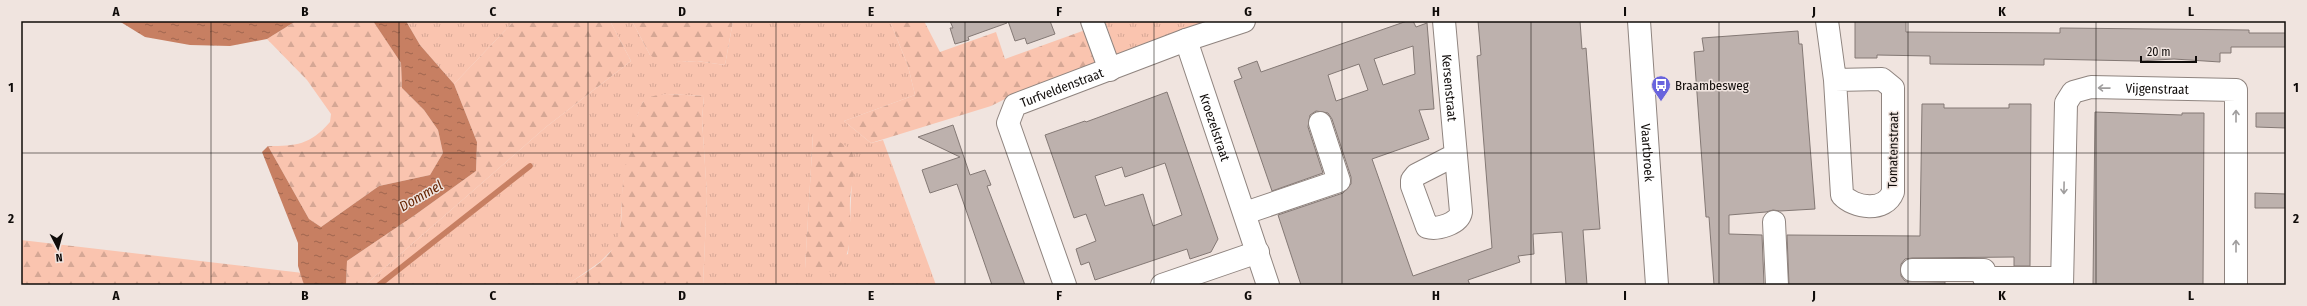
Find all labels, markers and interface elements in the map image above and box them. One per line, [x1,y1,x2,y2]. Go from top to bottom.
text: A [111,4,120,19]
text: B [301,4,309,19]
text: C [490,4,497,19]
text: D [678,4,686,19]
text: E [868,4,874,19]
text: F [1056,4,1062,19]
text: G [1244,4,1252,19]
text: H [1432,4,1440,19]
text: I [1623,4,1627,19]
text: J [1811,4,1816,19]
text: K [1998,4,2006,19]
text: L [2188,4,2194,19]
scale bar [2141,38,2196,64]
text: 20 m [2147,45,2171,59]
street label: Kersenstraat [1439,54,1460,123]
street label: Turfveldenstraat [1018,64,1106,110]
bus stop icon: Braambesweg [1650,74,1672,102]
place label: Braambesweg [1675,78,1750,93]
text: 1 [8,80,14,95]
street label: Vijgenstraat [2125,80,2190,97]
text: 1 [2293,80,2299,95]
one-way arrow [2098,84,2111,91]
street label: Kroezelstraat [1197,92,1234,164]
one-way arrow [2232,110,2240,123]
street label: Tomatenstraat [1885,111,1901,188]
street label: Vaartbroek [1639,123,1658,183]
water label: Dommel [396,177,446,215]
one-way arrow [2060,181,2068,194]
text: 2 [7,211,14,226]
text: 2 [2292,211,2299,226]
north arrow [38,228,78,268]
one-way arrow [2232,240,2240,253]
text: N [55,251,63,264]
text: A [111,288,120,303]
text: B [301,288,309,303]
text: C [490,288,497,303]
text: D [678,288,686,303]
text: E [868,288,874,303]
text: F [1056,288,1062,303]
text: G [1244,288,1252,303]
text: H [1432,288,1440,303]
text: I [1623,288,1627,303]
text: J [1811,288,1816,303]
text: K [1998,288,2006,303]
text: L [2188,288,2194,303]

